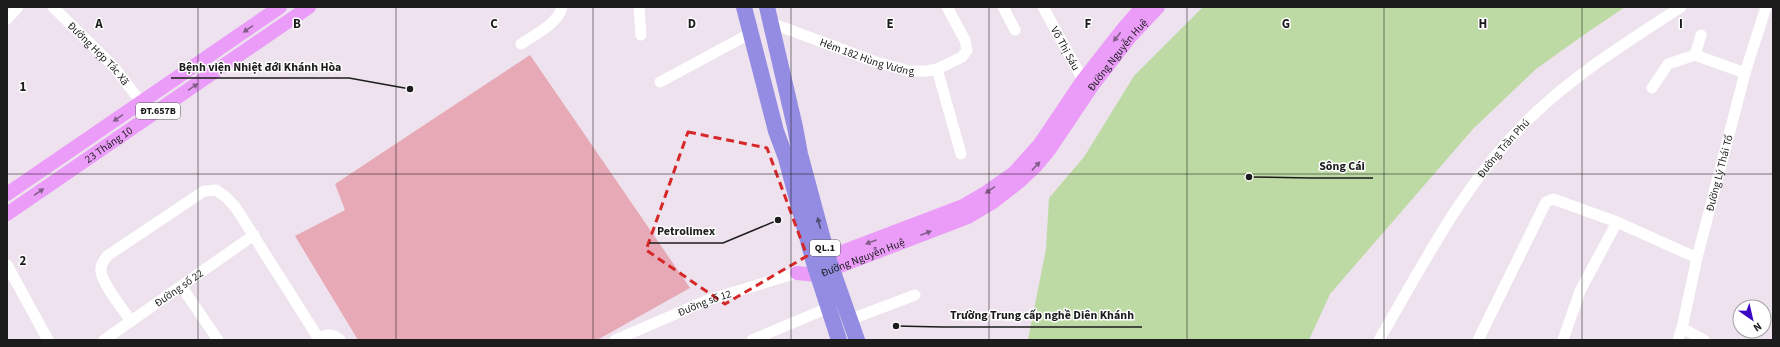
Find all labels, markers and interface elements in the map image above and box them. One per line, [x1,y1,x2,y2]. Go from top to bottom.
text: A [94,15,103,33]
text: B [293,15,301,33]
text: C [490,15,498,33]
text: D [688,15,696,33]
text: E [886,15,894,33]
street label: Đường Nguyễn Huệ [1083,15,1151,94]
text: F [1085,15,1092,33]
text: G [1282,15,1290,33]
text: H [1479,15,1487,33]
text: I [1679,15,1683,33]
street label: Đường Hợp Tác Xã [64,18,133,88]
street label: Võ Thị Sáu [1047,24,1084,73]
one-way arrow [243,25,253,33]
one-way arrow [1112,31,1121,42]
street label: Hẻm 182 Hùng Vương [818,34,914,79]
callout: Bệnh viện Nhiệt đới Khánh Hòa [171,54,349,78]
text: Bệnh viện Nhiệt đới Khánh Hòa [179,59,341,76]
text: 1 [20,78,27,96]
one-way arrow [188,83,198,91]
road number: ĐT.657B [136,103,180,119]
one-way arrow [112,114,123,122]
street label: Đường Trần Phú [1473,115,1533,181]
street label: 23 Tháng 10 [81,123,136,166]
street label: Đường Lý Thái Tổ [1702,133,1736,213]
callout: Sông Cái [1311,154,1373,178]
text: Sông Cái [1319,158,1365,175]
one-way arrow [1031,161,1040,171]
one-way arrow [985,186,995,194]
one-way arrow [34,188,44,196]
one-way arrow [815,217,821,229]
callout: Petrolimex [649,219,723,243]
text: Petrolimex [657,223,715,240]
one-way arrow [921,230,933,236]
street label: Đường Nguyễn Huệ [818,234,907,280]
one-way arrow [865,239,877,245]
road number: QL.1 [810,240,840,256]
text: 2 [20,252,27,270]
street label: Đường số 22 [151,265,206,310]
street label: Đường số 12 [675,286,733,320]
north arrow [1732,299,1772,339]
callout: Trường Trung cấp nghề Diên Khánh [942,303,1142,327]
text: Trường Trung cấp nghề Diên Khánh [950,307,1134,324]
text: N [1750,319,1765,335]

